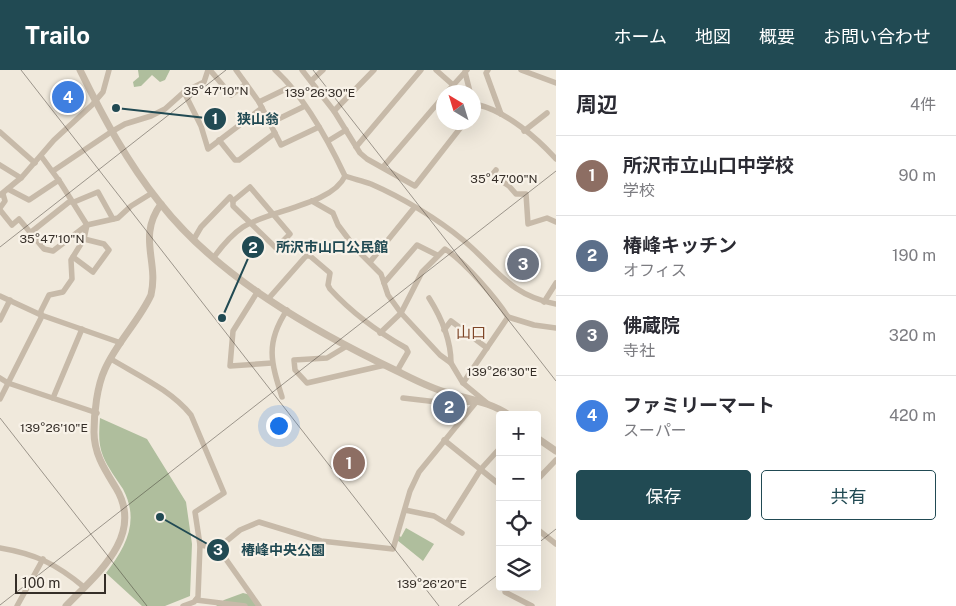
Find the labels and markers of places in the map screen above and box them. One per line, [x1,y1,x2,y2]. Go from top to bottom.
pin: 4 [52,78,84,116]
callout: 狭山翁 [202,105,289,134]
callout: 所沢市山口公民館 [241,233,398,262]
pin: 3 [507,245,539,283]
pin: 2 [433,388,465,426]
pin: 1 [333,444,365,482]
callout: 椿峰中央公園 [206,535,335,564]

